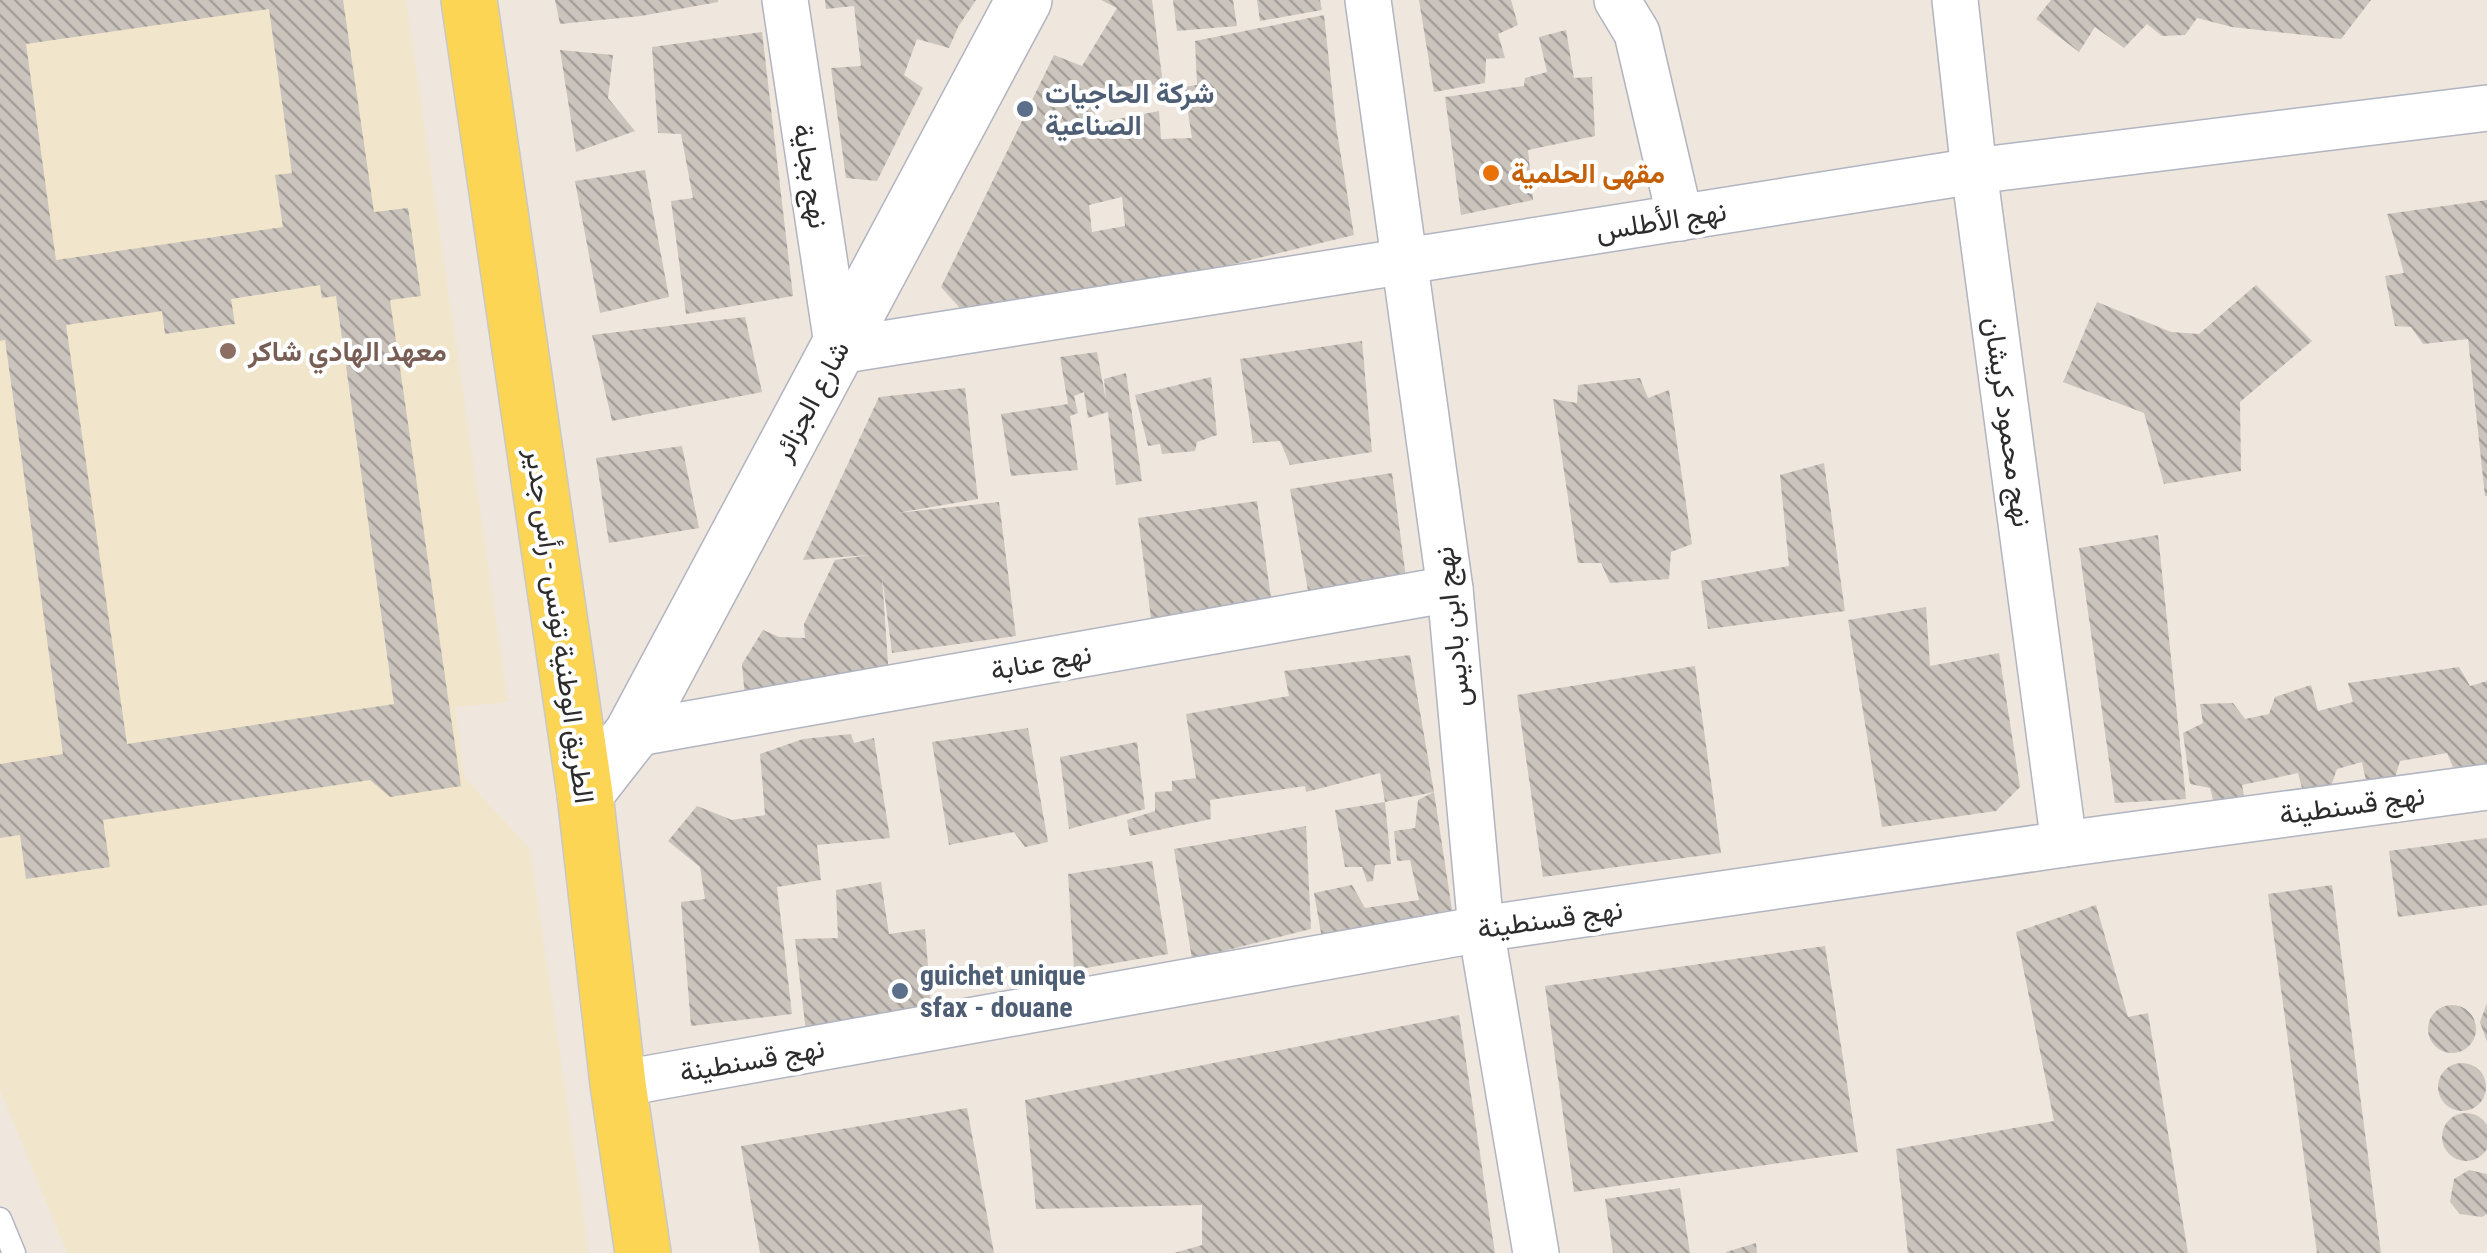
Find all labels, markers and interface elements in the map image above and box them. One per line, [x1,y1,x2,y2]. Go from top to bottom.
place label: شركة الحاجيات الصناعية [1045,77,1214,142]
marker: شركة الحاجيات الصناعية [1014,98,1036,120]
street label: نهج بجاية [783,121,836,231]
place label: مقهى الحلمية [1511,157,1665,191]
marker: مقهى الحلمية [1480,162,1502,184]
street label: نهج الأطلس [1593,194,1729,251]
street label: نهج محمود كريشان [1974,315,2039,530]
place label: معهد الهادي شاكر [247,335,447,375]
street label: شارع الجزائر [765,335,858,468]
marker: معهد الهادي شاكر [217,340,239,362]
street label: الطريق الوطنية تونس - رأس جدير [518,445,601,806]
street label: نهج ابن باديس [1427,545,1480,709]
street label: نهج عنابة [988,637,1094,690]
street label: نهج قسنطينة [2277,778,2427,835]
street label: نهج قسنطينة [1475,892,1625,949]
place label: guichet unique sfax - douane [920,959,1086,1024]
marker: guichet unique sfax - douane [889,980,911,1002]
street label: نهج قسنطينة [677,1031,828,1092]

